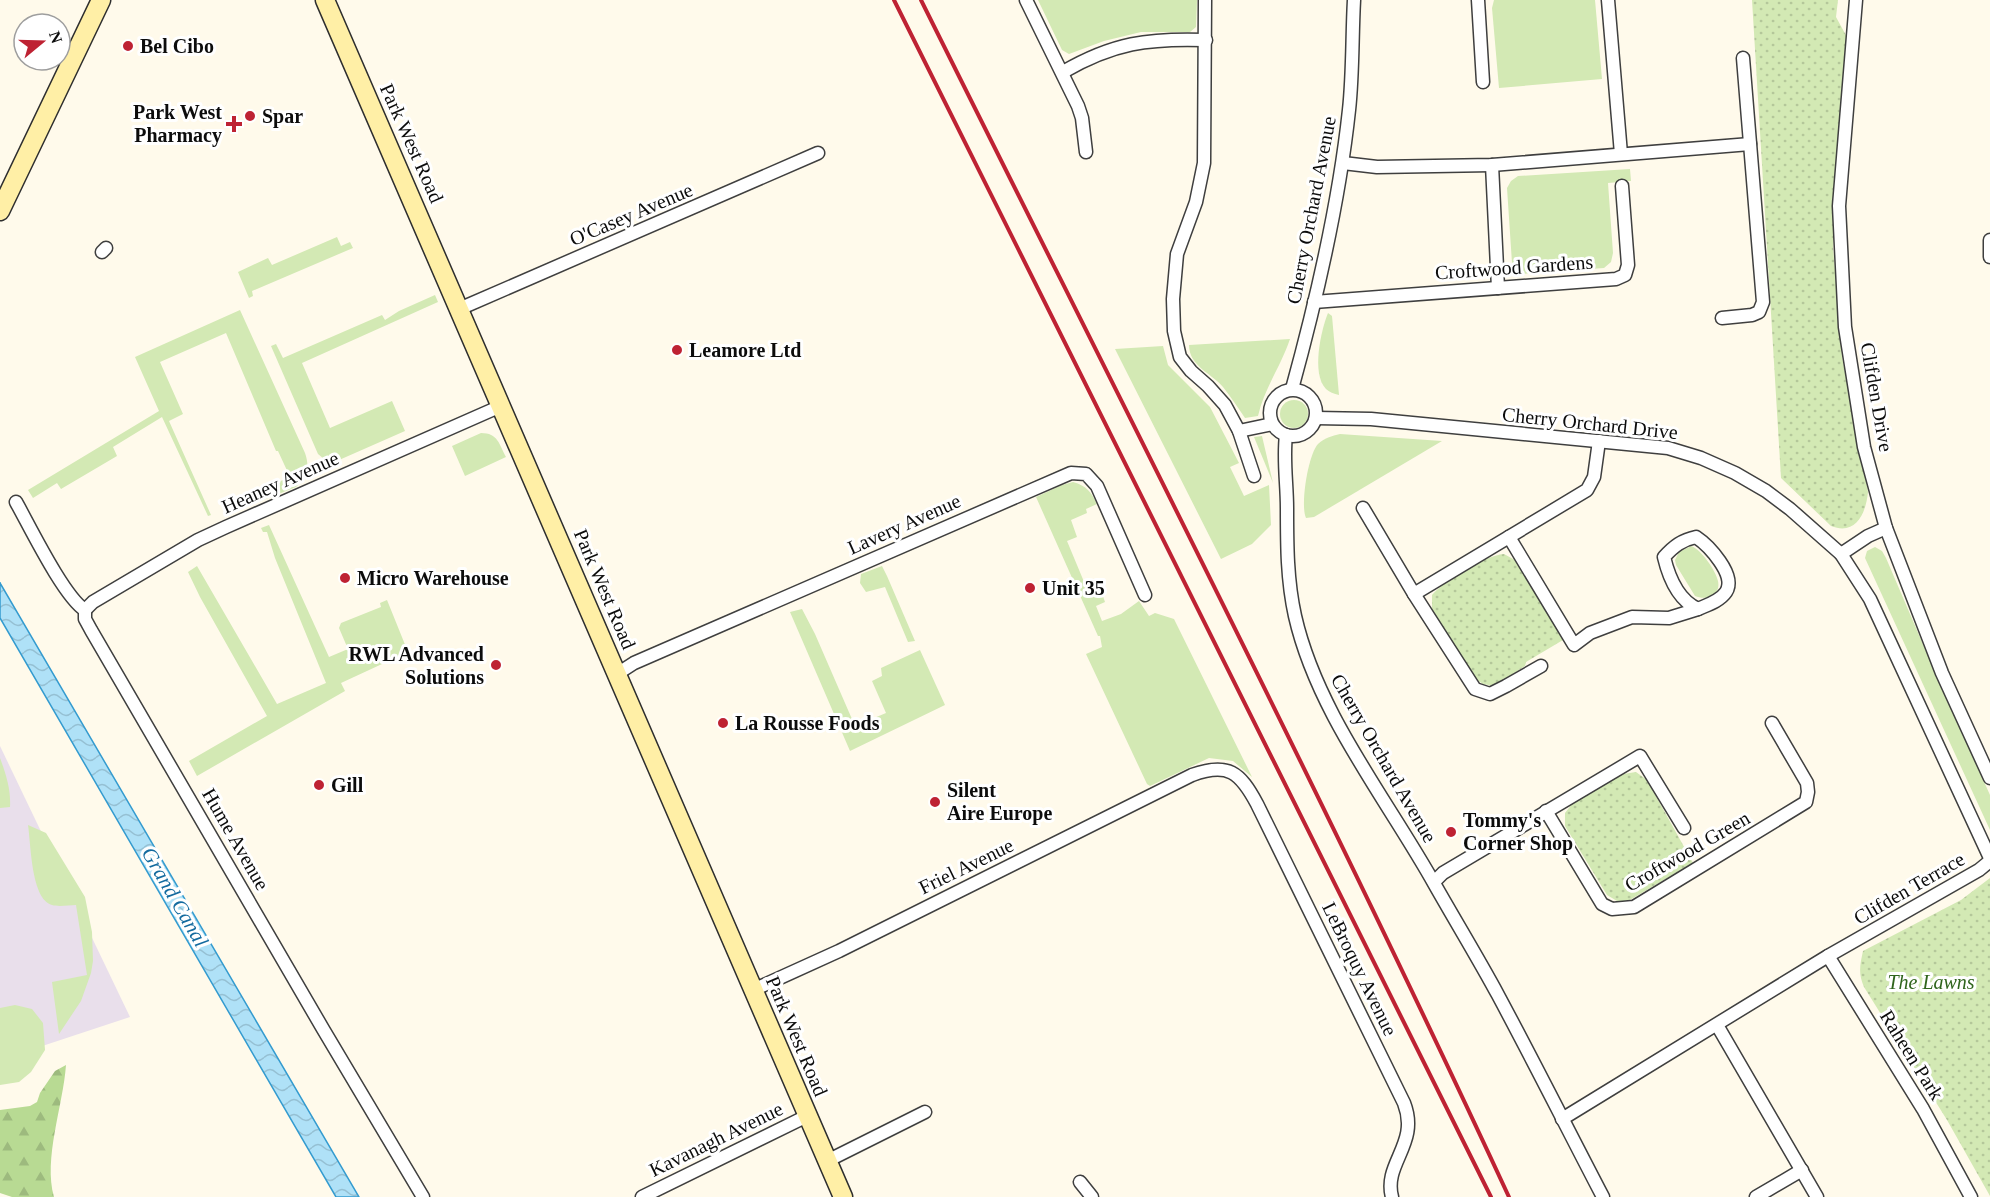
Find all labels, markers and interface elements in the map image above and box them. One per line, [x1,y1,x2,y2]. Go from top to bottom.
north arrow [12,12,72,72]
text: N [46,29,66,46]
place label: Bel Cibo [140,35,214,57]
marker: Bel Cibo [121,39,135,53]
street label: Park West Road [376,80,448,206]
place label: Park West Pharmacy [133,101,222,147]
place label: Spar [262,105,303,128]
marker: Spar [243,109,257,123]
street label: Cherry Orchard Avenue [1282,114,1341,306]
marker: Park West Pharmacy [227,117,241,131]
street label: O'Casey Avenue [566,178,696,251]
street label: Croftwood Gardens [1434,250,1594,283]
place label: Leamore Ltd [689,339,801,361]
street label: Clifden Drive [1857,341,1897,453]
marker: Leamore Ltd [670,343,684,357]
street label: Cherry Orchard Drive [1501,403,1679,444]
street label: Heaney Avenue [218,446,342,519]
street label: Lavery Avenue [844,489,964,560]
street label: Park West Road [570,526,640,652]
place label: Micro Warehouse [357,567,509,589]
marker: Micro Warehouse [338,571,352,585]
place label: Unit 35 [1042,577,1105,599]
marker: Unit 35 [1023,581,1037,595]
place label: RWL Advanced Solutions [349,643,484,688]
marker: RWL Advanced Solutions [489,658,503,672]
street label: Cherry Orchard Avenue [1326,670,1441,847]
place label: La Rousse Foods [735,712,880,734]
marker: La Rousse Foods [716,716,730,730]
place label: Gill [331,774,364,796]
marker: Gill [312,778,326,792]
place label: Silent Aire Europe [947,779,1052,825]
street label: Hume Avenue [198,784,274,894]
marker: Silent Aire Europe [928,795,942,809]
street label: Croftwood Green [1621,806,1753,896]
place label: Tommy's Corner Shop [1463,809,1573,855]
marker: Tommy's Corner Shop [1444,825,1458,839]
street label: Friel Avenue [915,834,1017,898]
water label: Grand Canal [137,843,213,951]
street label: Clifden Terrace [1850,847,1968,929]
street label: LeBroquy Avenue [1317,899,1402,1040]
park label: The Lawns [1887,971,1975,993]
street label: Park West Road [762,973,832,1099]
street label: Raheen Park [1876,1006,1948,1104]
street label: Kavanagh Avenue [646,1097,787,1182]

